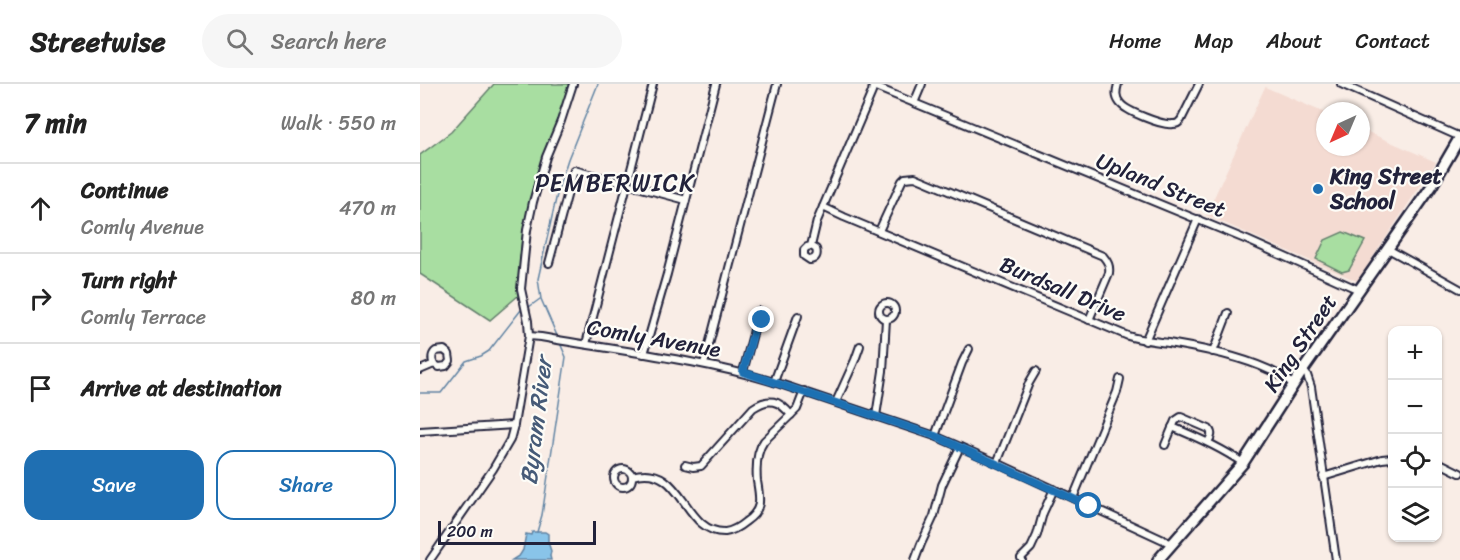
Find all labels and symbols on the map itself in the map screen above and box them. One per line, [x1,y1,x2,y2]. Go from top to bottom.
north arrow [1316,102,1370,156]
street label: Upland Street [1090,141,1232,229]
place label: King Street School [1329,157,1442,221]
district label: PEMBERWICK [535,162,695,204]
marker: King Street School [1311,182,1325,196]
street label: Burdsall Drive [994,245,1132,333]
street label: King Street [1252,285,1348,400]
route end [748,306,774,332]
street label: Comly Avenue [584,307,724,369]
water label: Byram River [507,351,565,487]
route start [1075,492,1101,518]
scale bar [438,518,596,546]

